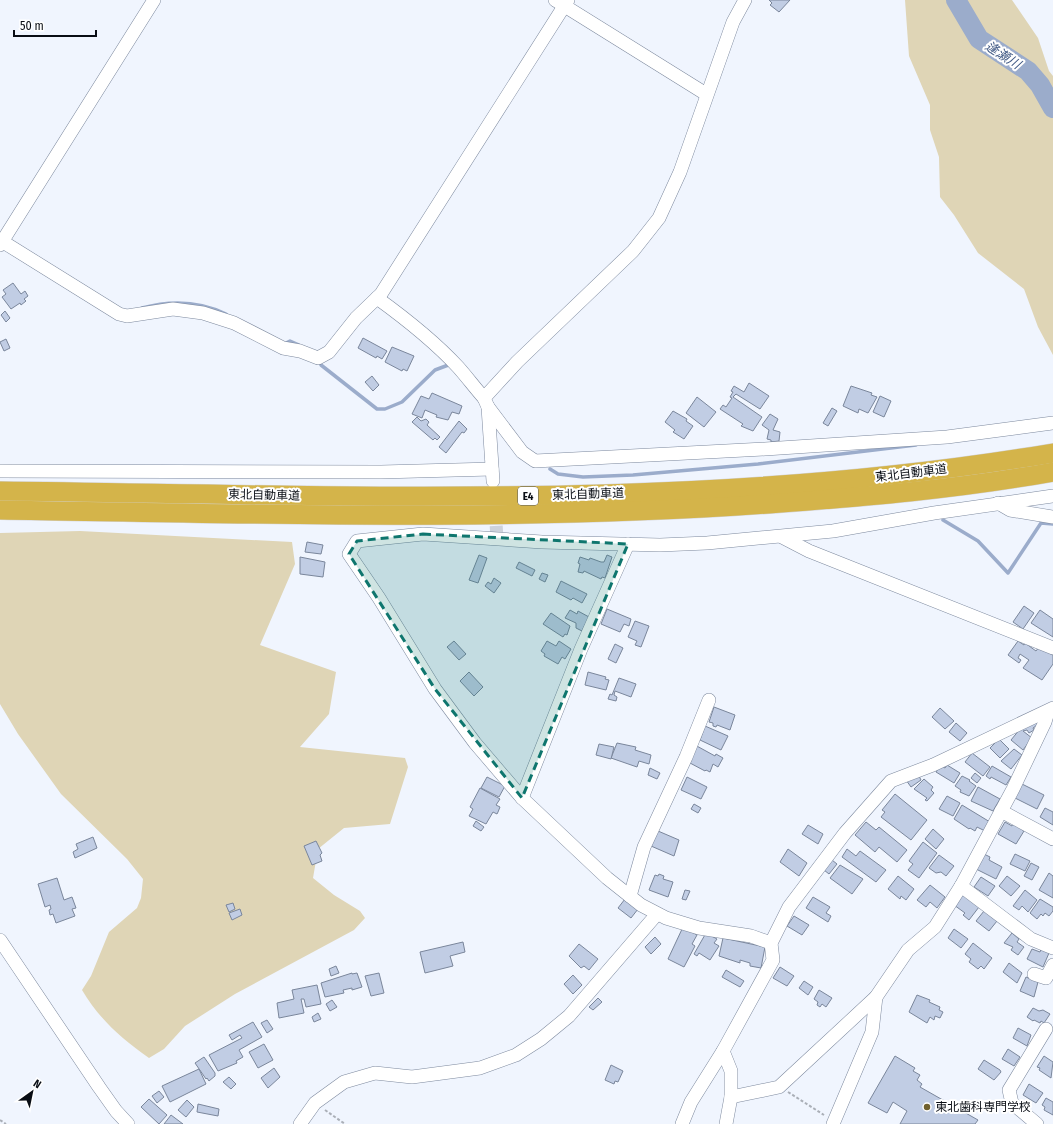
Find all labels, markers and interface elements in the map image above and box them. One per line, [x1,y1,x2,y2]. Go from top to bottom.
scale bar [14,12,96,38]
text: 50 m [20,19,44,33]
water label: 逢瀬川 [983,38,1025,73]
street label: 東北自動車道 [874,462,948,484]
street label: 東北自動車道 [552,486,624,502]
street label: 東北自動車道 [228,487,300,503]
road number: E4 [518,487,538,505]
north arrow [12,1072,52,1112]
text: N [31,1077,43,1091]
place label: 東北歯科専門学校 [935,1100,1031,1114]
marker: 東北歯科専門学校 [922,1102,932,1112]

